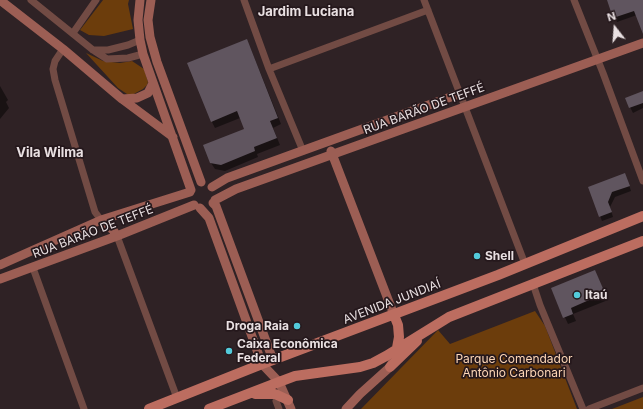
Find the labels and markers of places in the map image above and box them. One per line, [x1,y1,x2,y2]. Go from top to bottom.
place label: Shell [485,249,514,263]
marker: Shell [472,251,482,261]
place label: Itaú [585,288,607,302]
marker: Itaú [572,290,582,300]
place label: Droga Raia [226,319,289,333]
marker: Droga Raia [292,321,302,331]
place label: Caixa Econômica Federal [237,337,338,365]
marker: Caixa Econômica Federal [224,346,234,356]

